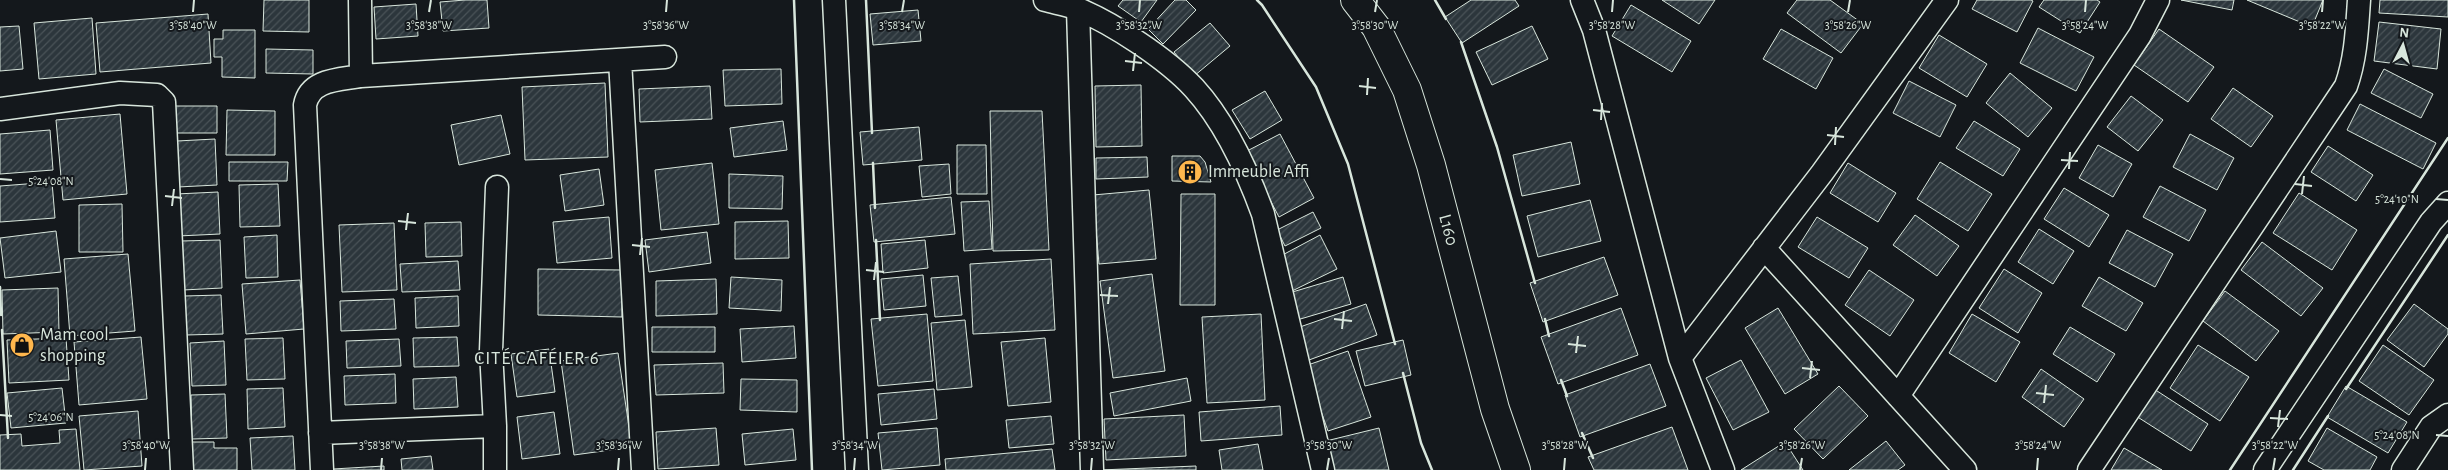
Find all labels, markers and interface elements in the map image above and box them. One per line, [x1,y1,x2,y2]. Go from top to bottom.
text: 3°58'40"W [169,19,217,31]
text: 3°58'38"W [406,19,452,31]
text: 3°58'36"W [643,19,689,31]
text: 3°58'34"W [879,19,925,31]
text: 3°58'32"W [1116,19,1162,31]
text: 3°58'30"W [1352,19,1399,31]
text: 3°58'28"W [1589,19,1636,31]
text: 3°58'26"W [1825,19,1872,31]
text: 3°58'24"W [2062,19,2109,31]
text: 3°58'22"W [2299,19,2345,31]
north arrow [2378,20,2428,70]
text: N [2399,26,2410,41]
building icon: Immeuble Affi [1177,159,1203,185]
place label: Immeuble Affi [1208,163,1310,181]
text: 5°24'08"N [28,175,74,187]
text: 5°24'10"N [2375,193,2419,205]
street label: L160 [1435,212,1461,248]
place label: Mam cool shopping [40,326,109,365]
shop icon: Mam cool shopping [9,332,35,358]
district label: CITÉ CAFÉIER 6 [474,347,600,368]
text: 5°24'06"N [28,411,74,423]
text: 5°24'08"N [2374,429,2420,441]
text: 3°58'40"W [122,439,170,451]
text: 3°58'38"W [359,439,405,451]
text: 3°58'36"W [596,439,642,451]
text: 3°58'34"W [832,439,878,451]
text: 3°58'32"W [1069,439,1115,451]
text: 3°58'30"W [1306,439,1353,451]
text: 3°58'28"W [1542,439,1589,451]
text: 3°58'26"W [1779,439,1826,451]
text: 3°58'24"W [2015,439,2062,451]
text: 3°58'22"W [2252,439,2298,451]

